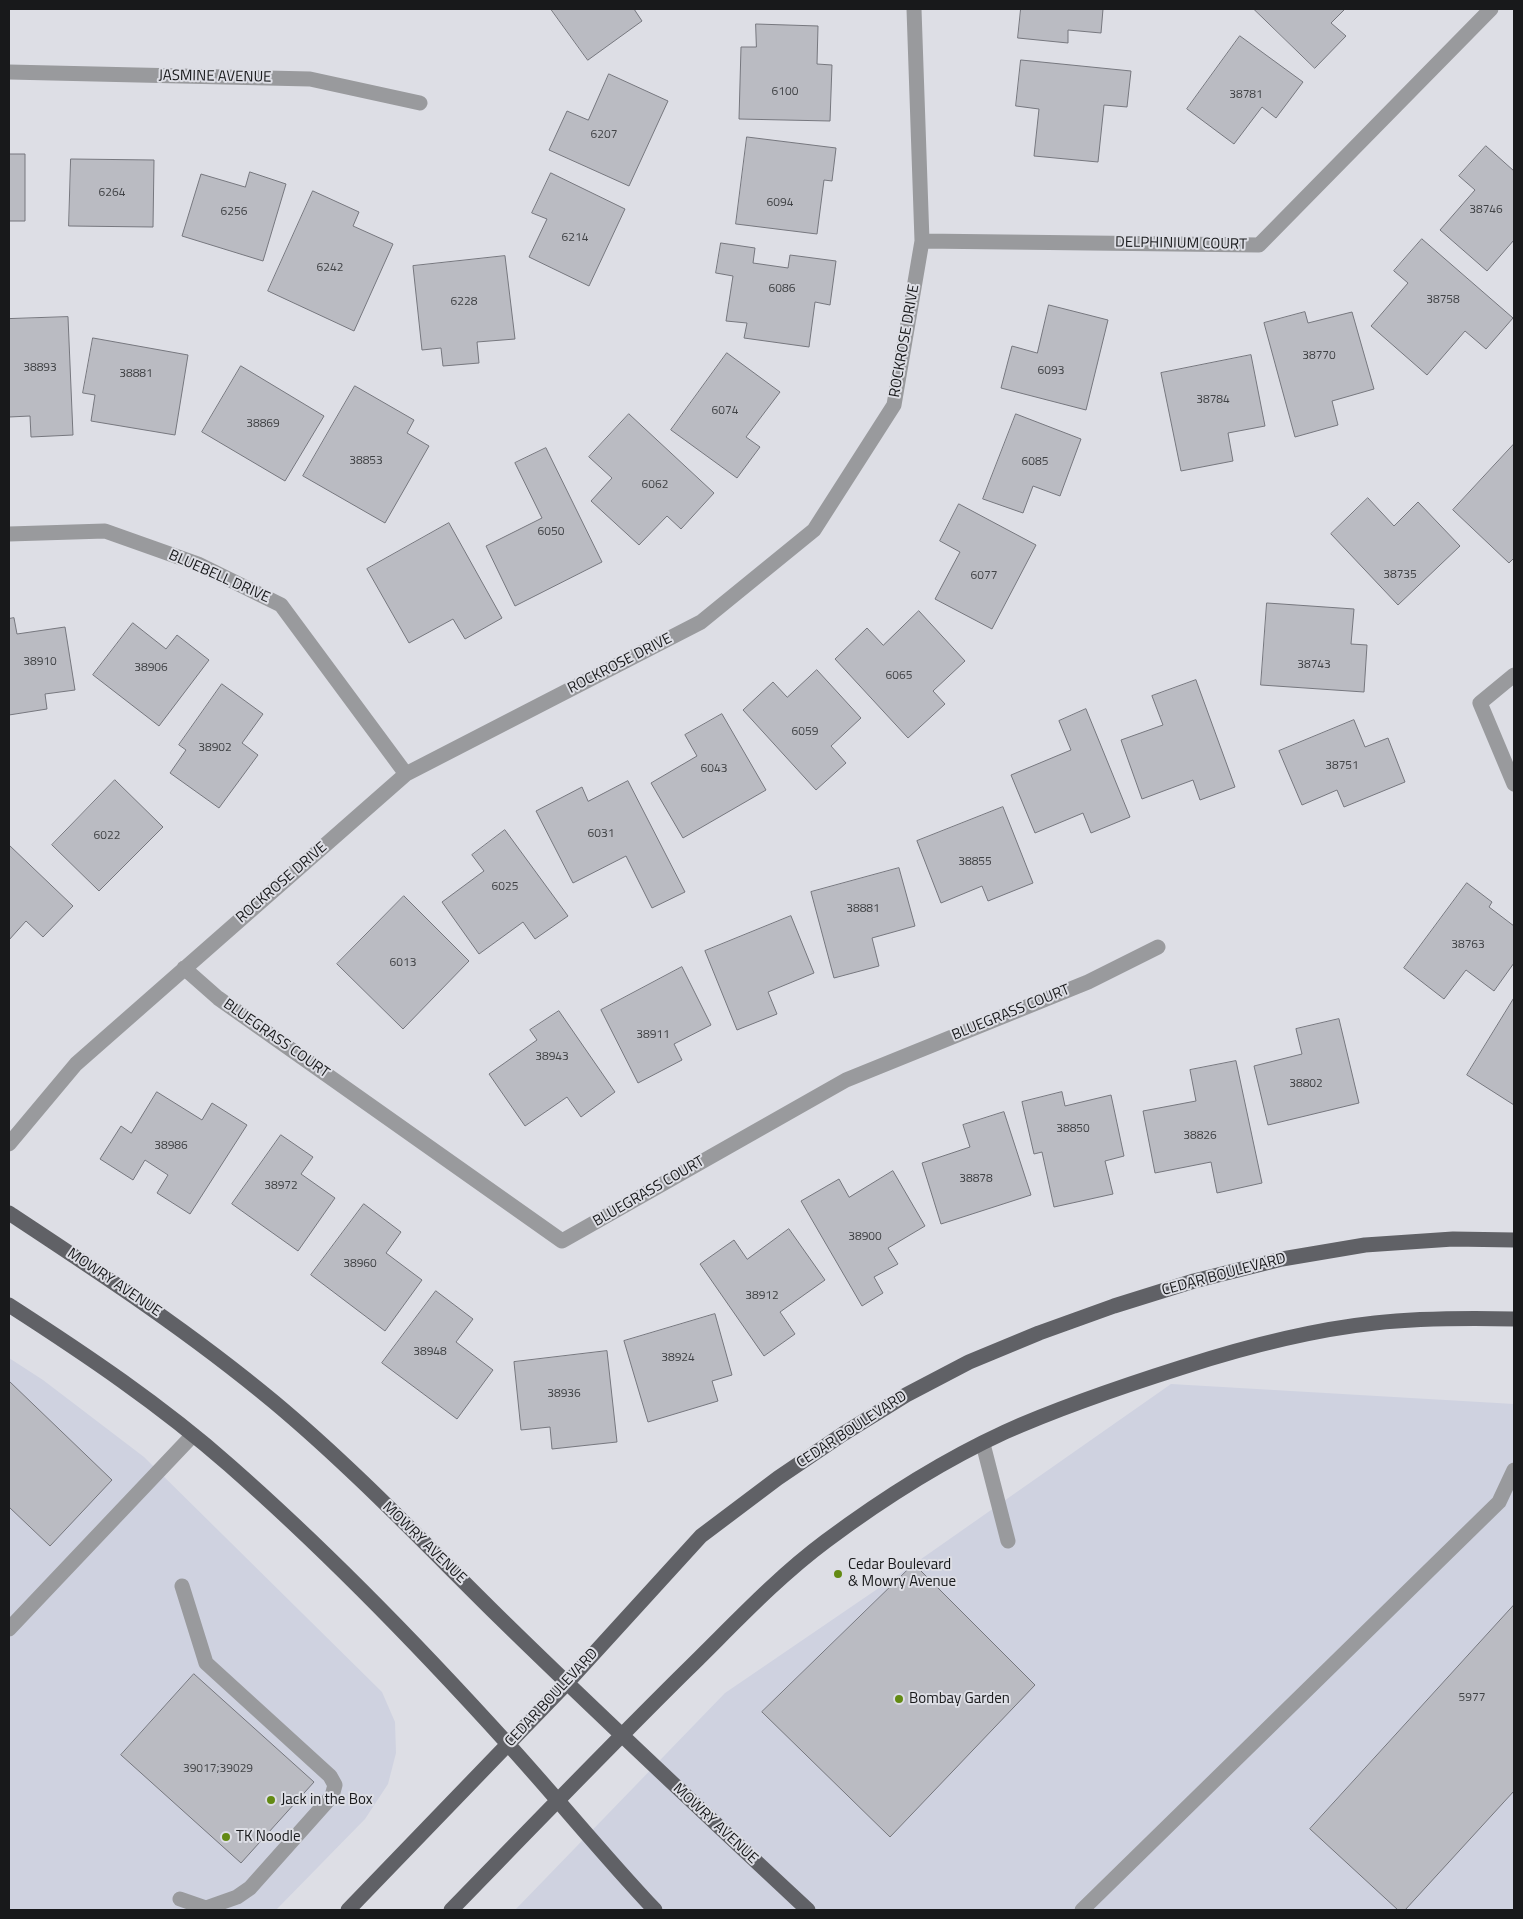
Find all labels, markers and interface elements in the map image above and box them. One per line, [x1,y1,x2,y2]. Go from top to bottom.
street label: JASMINE AVENUE [158,67,272,87]
house number: 6100 [772,85,798,99]
house number: 38781 [1229,88,1263,102]
house number: 6207 [591,128,617,142]
house number: 6264 [99,186,125,200]
house number: 6094 [767,196,793,210]
house number: 38746 [1469,203,1503,217]
house number: 6256 [221,205,247,219]
house number: 6214 [562,231,588,245]
street label: DELPHINIUM COURT [1115,234,1247,254]
house number: 6242 [317,261,343,275]
house number: 6086 [769,282,795,296]
street label: ROCKROSE DRIVE [886,283,924,399]
house number: 38758 [1426,293,1460,307]
house number: 6228 [451,295,477,309]
house number: 38770 [1302,349,1336,363]
house number: 38893 [23,361,57,375]
house number: 6093 [1038,364,1064,378]
house number: 38881 [119,367,153,381]
house number: 38784 [1196,393,1230,407]
house number: 6074 [712,404,738,418]
house number: 38869 [246,417,280,431]
house number: 38853 [349,454,383,468]
house number: 6085 [1022,455,1048,469]
house number: 6062 [642,478,668,492]
house number: 6050 [538,525,564,539]
street label: BLUEBELL DRIVE [166,547,272,607]
house number: 38735 [1383,568,1417,582]
house number: 6077 [971,569,997,583]
street label: ROCKROSE DRIVE [565,630,675,698]
house number: 38910 [23,655,57,669]
house number: 38743 [1297,658,1331,672]
house number: 38906 [134,661,168,675]
house number: 6065 [886,669,912,683]
house number: 6059 [792,725,818,739]
house number: 38902 [198,741,232,755]
house number: 38751 [1325,759,1359,773]
house number: 6043 [701,762,727,776]
house number: 6031 [588,827,614,841]
house number: 6022 [94,829,120,843]
street label: ROCKROSE DRIVE [233,839,331,927]
house number: 38855 [958,855,992,869]
house number: 6025 [492,880,518,894]
house number: 38881 [846,902,880,916]
house number: 38763 [1451,938,1485,952]
house number: 6013 [390,956,416,970]
street label: BLUEGRASS COURT [950,981,1072,1045]
street label: BLUEGRASS COURT [219,996,333,1082]
house number: 38911 [636,1028,670,1042]
house number: 38943 [535,1050,569,1064]
house number: 38802 [1289,1077,1323,1091]
house number: 38850 [1056,1122,1090,1136]
house number: 38826 [1183,1129,1217,1143]
house number: 38986 [154,1139,188,1153]
street label: BLUEGRASS COURT [590,1153,708,1231]
house number: 38878 [959,1172,993,1186]
house number: 38972 [264,1179,298,1193]
house number: 38900 [848,1230,882,1244]
street label: MOWRY AVENUE [64,1245,164,1321]
street label: CEDAR BOULEVARD [1160,1250,1288,1300]
house number: 38960 [343,1257,377,1271]
house number: 38912 [745,1289,779,1303]
house number: 38948 [413,1345,447,1359]
house number: 38924 [661,1351,695,1365]
house number: 38936 [547,1387,581,1401]
street label: CEDAR BOULEVARD [793,1388,911,1472]
street label: MOWRY AVENUE [378,1498,470,1588]
place label: Cedar Boulevard & Mowry Avenue [848,1556,956,1591]
marker: Cedar Boulevard & Mowry Avenue [832,1568,844,1580]
street label: CEDAR BOULEVARD [502,1645,602,1751]
place label: Bombay Garden [909,1690,1010,1708]
house number: 5977 [1459,1691,1485,1705]
marker: Bombay Garden [893,1693,905,1705]
house number: 39017;39029 [183,1762,253,1776]
street label: MOWRY AVENUE [669,1780,761,1868]
place label: Jack in the Box [281,1791,372,1809]
marker: Jack in the Box [265,1794,277,1806]
place label: TK Noodle [236,1828,301,1846]
marker: TK Noodle [220,1831,232,1843]

